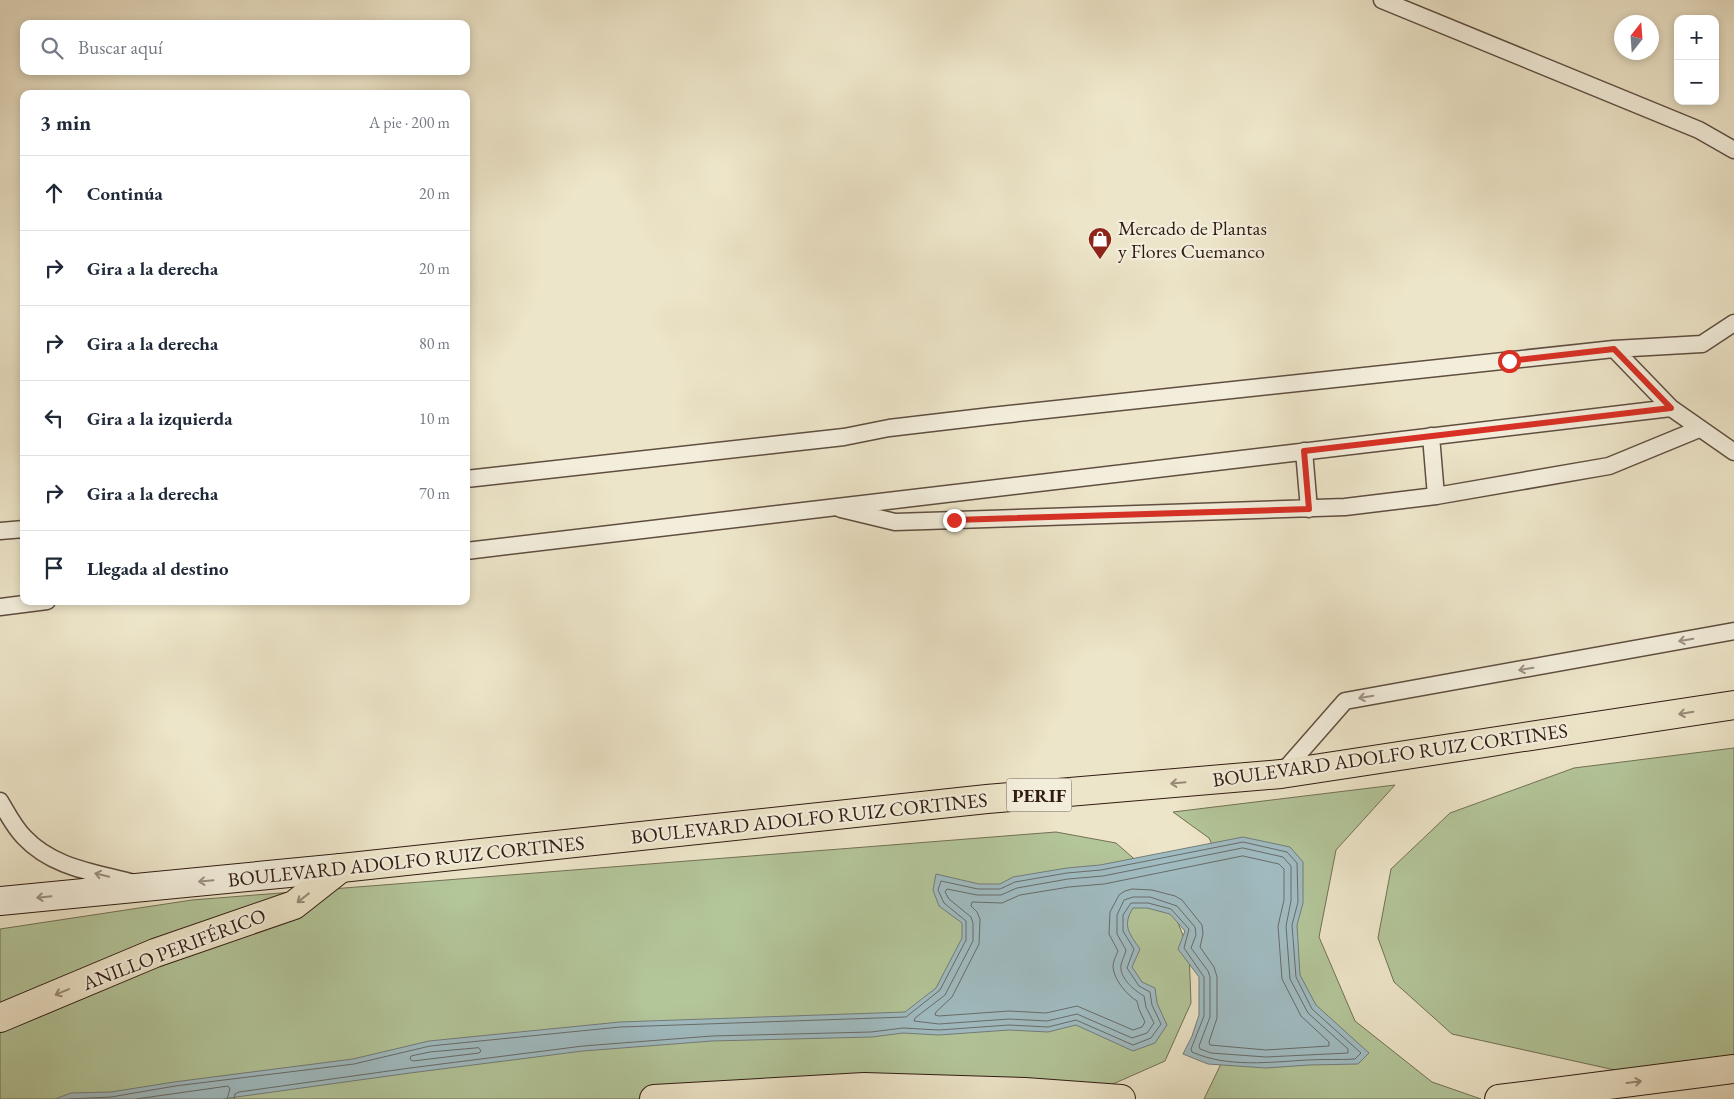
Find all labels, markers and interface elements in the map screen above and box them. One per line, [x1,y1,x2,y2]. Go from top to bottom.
north arrow [1614,15,1659,60]
map controls [1674,15,1719,105]
button: + [1674,15,1719,60]
search box [20,20,470,75]
icon: search [38,34,66,62]
text: Buscar aquí [78,35,163,60]
button: − [1674,60,1719,105]
text: 3 min [40,109,91,136]
text: A pie · 200 m [369,112,450,133]
icon: ahead [40,179,68,207]
text: Continúa [87,181,163,206]
text: 20 m [419,183,450,204]
place label: Mercado de Plantas y Flores Cuemanco [1118,215,1267,264]
shop icon: Mercado de Plantas y Flores Cuemanco [1087,226,1113,260]
icon: right [40,254,68,282]
text: Gira a la derecha [87,256,218,281]
text: 20 m [419,258,450,279]
icon: right [40,329,68,357]
text: Gira a la derecha [87,331,218,356]
text: 80 m [419,333,450,354]
route start [1498,350,1521,373]
icon: left [40,404,68,432]
text: Gira a la izquierda [87,406,233,431]
text: 10 m [419,408,450,429]
icon: right [40,479,68,507]
text: Gira a la derecha [87,481,218,506]
text: 70 m [419,483,450,504]
route end [943,509,966,532]
icon: arrive [40,554,68,582]
text: Llegada al destino [87,556,229,581]
one-way arrow [1678,635,1694,645]
one-way arrow [1518,664,1534,674]
one-way arrow [1358,693,1374,703]
one-way arrow [1678,708,1694,718]
street label: BOULEVARD ADOLFO RUIZ CORTINES [1211,717,1569,793]
road number: PERIF [1006,778,1072,812]
one-way arrow [1171,778,1187,788]
street label: BOULEVARD ADOLFO RUIZ CORTINES [629,786,989,850]
street label: BOULEVARD ADOLFO RUIZ CORTINES [226,829,586,893]
one-way arrow [95,870,111,879]
one-way arrow [198,876,214,886]
one-way arrow [36,892,52,902]
one-way arrow [297,893,310,904]
street label: ANILLO PERIFÉRICO [78,902,269,996]
one-way arrow [55,988,70,998]
one-way arrow [1626,1077,1642,1087]

